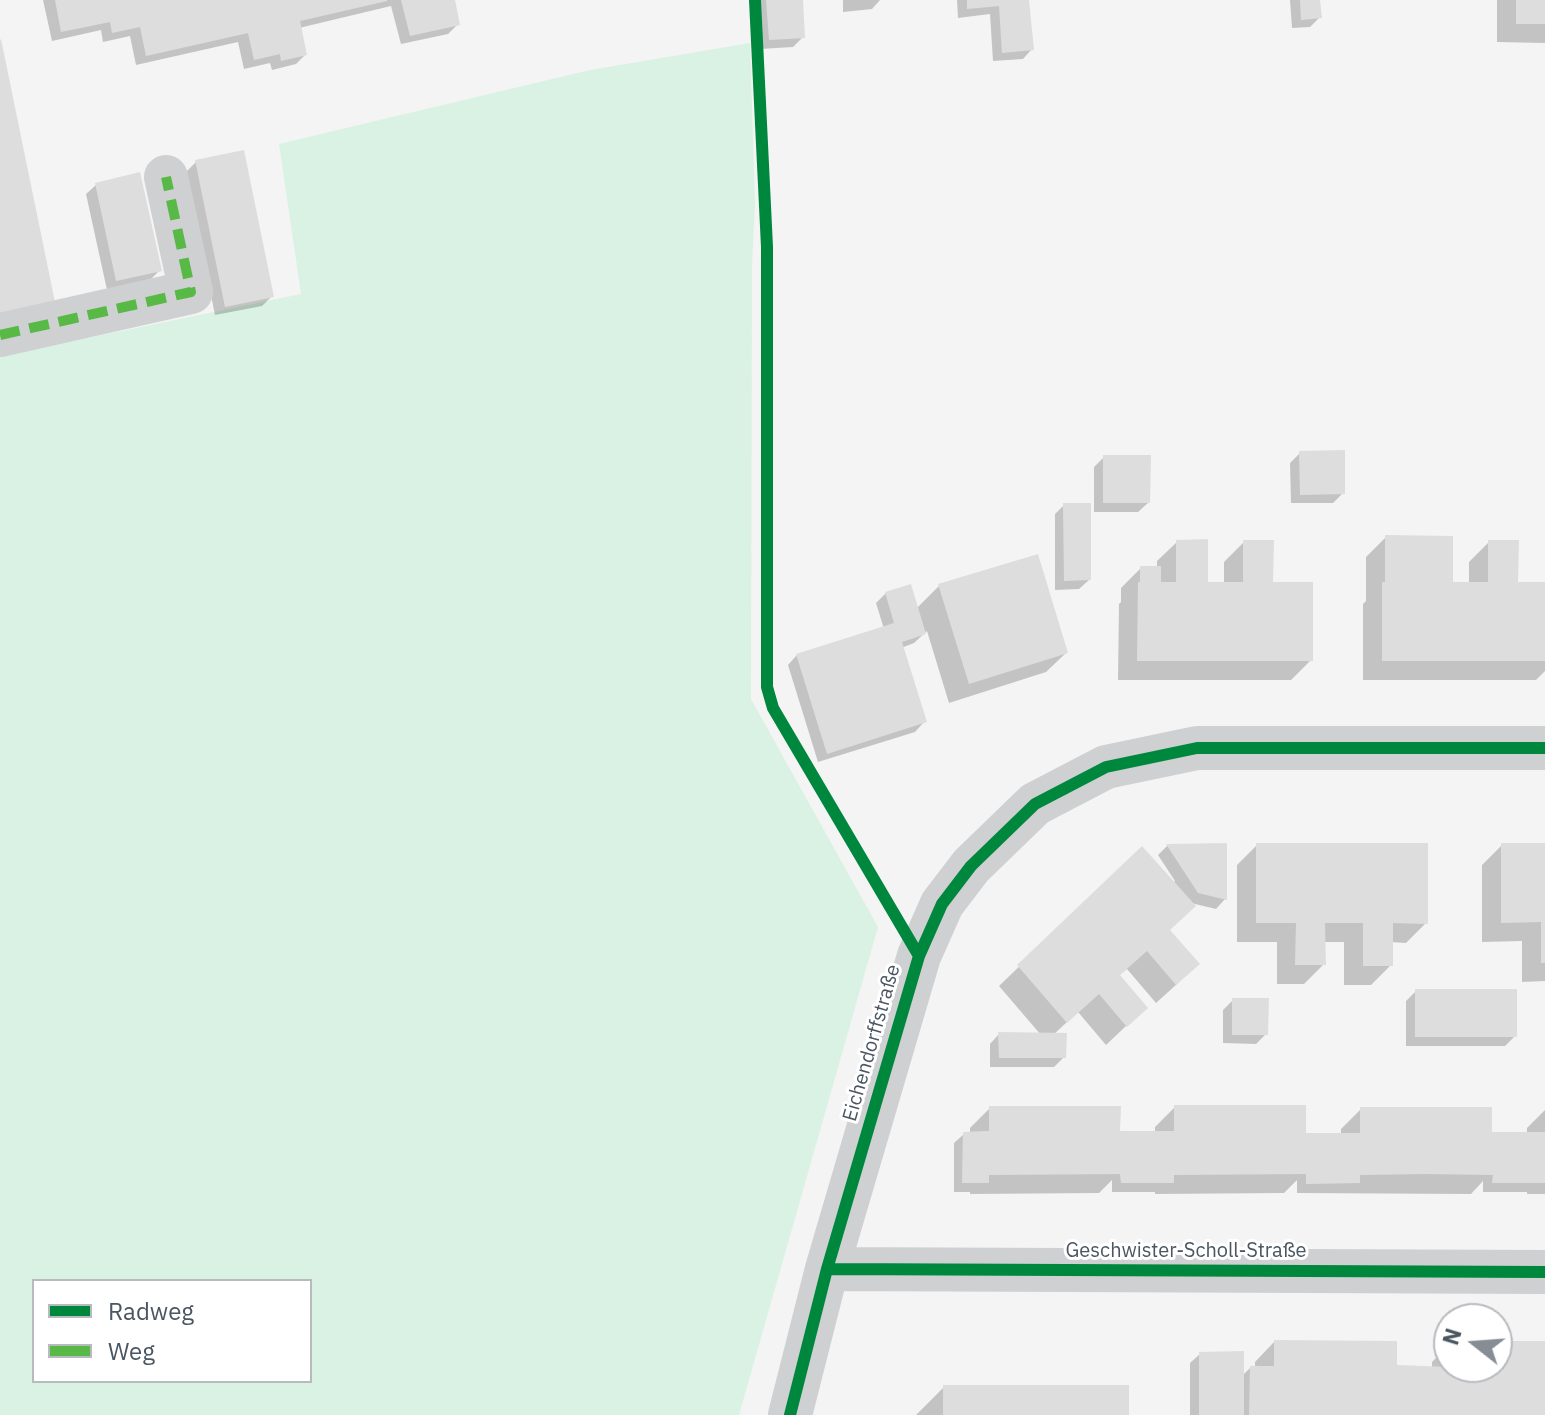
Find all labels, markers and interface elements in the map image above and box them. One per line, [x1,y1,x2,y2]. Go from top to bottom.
street label: Eichendorffstraße [838,962,906,1124]
street label: Geschwister-Scholl-Straße [1065,1239,1307,1263]
legend [32,1279,312,1383]
text: Radweg [108,1295,194,1327]
north arrow [1433,1303,1513,1383]
text: N [1435,1325,1468,1348]
text: Weg [108,1335,155,1367]

